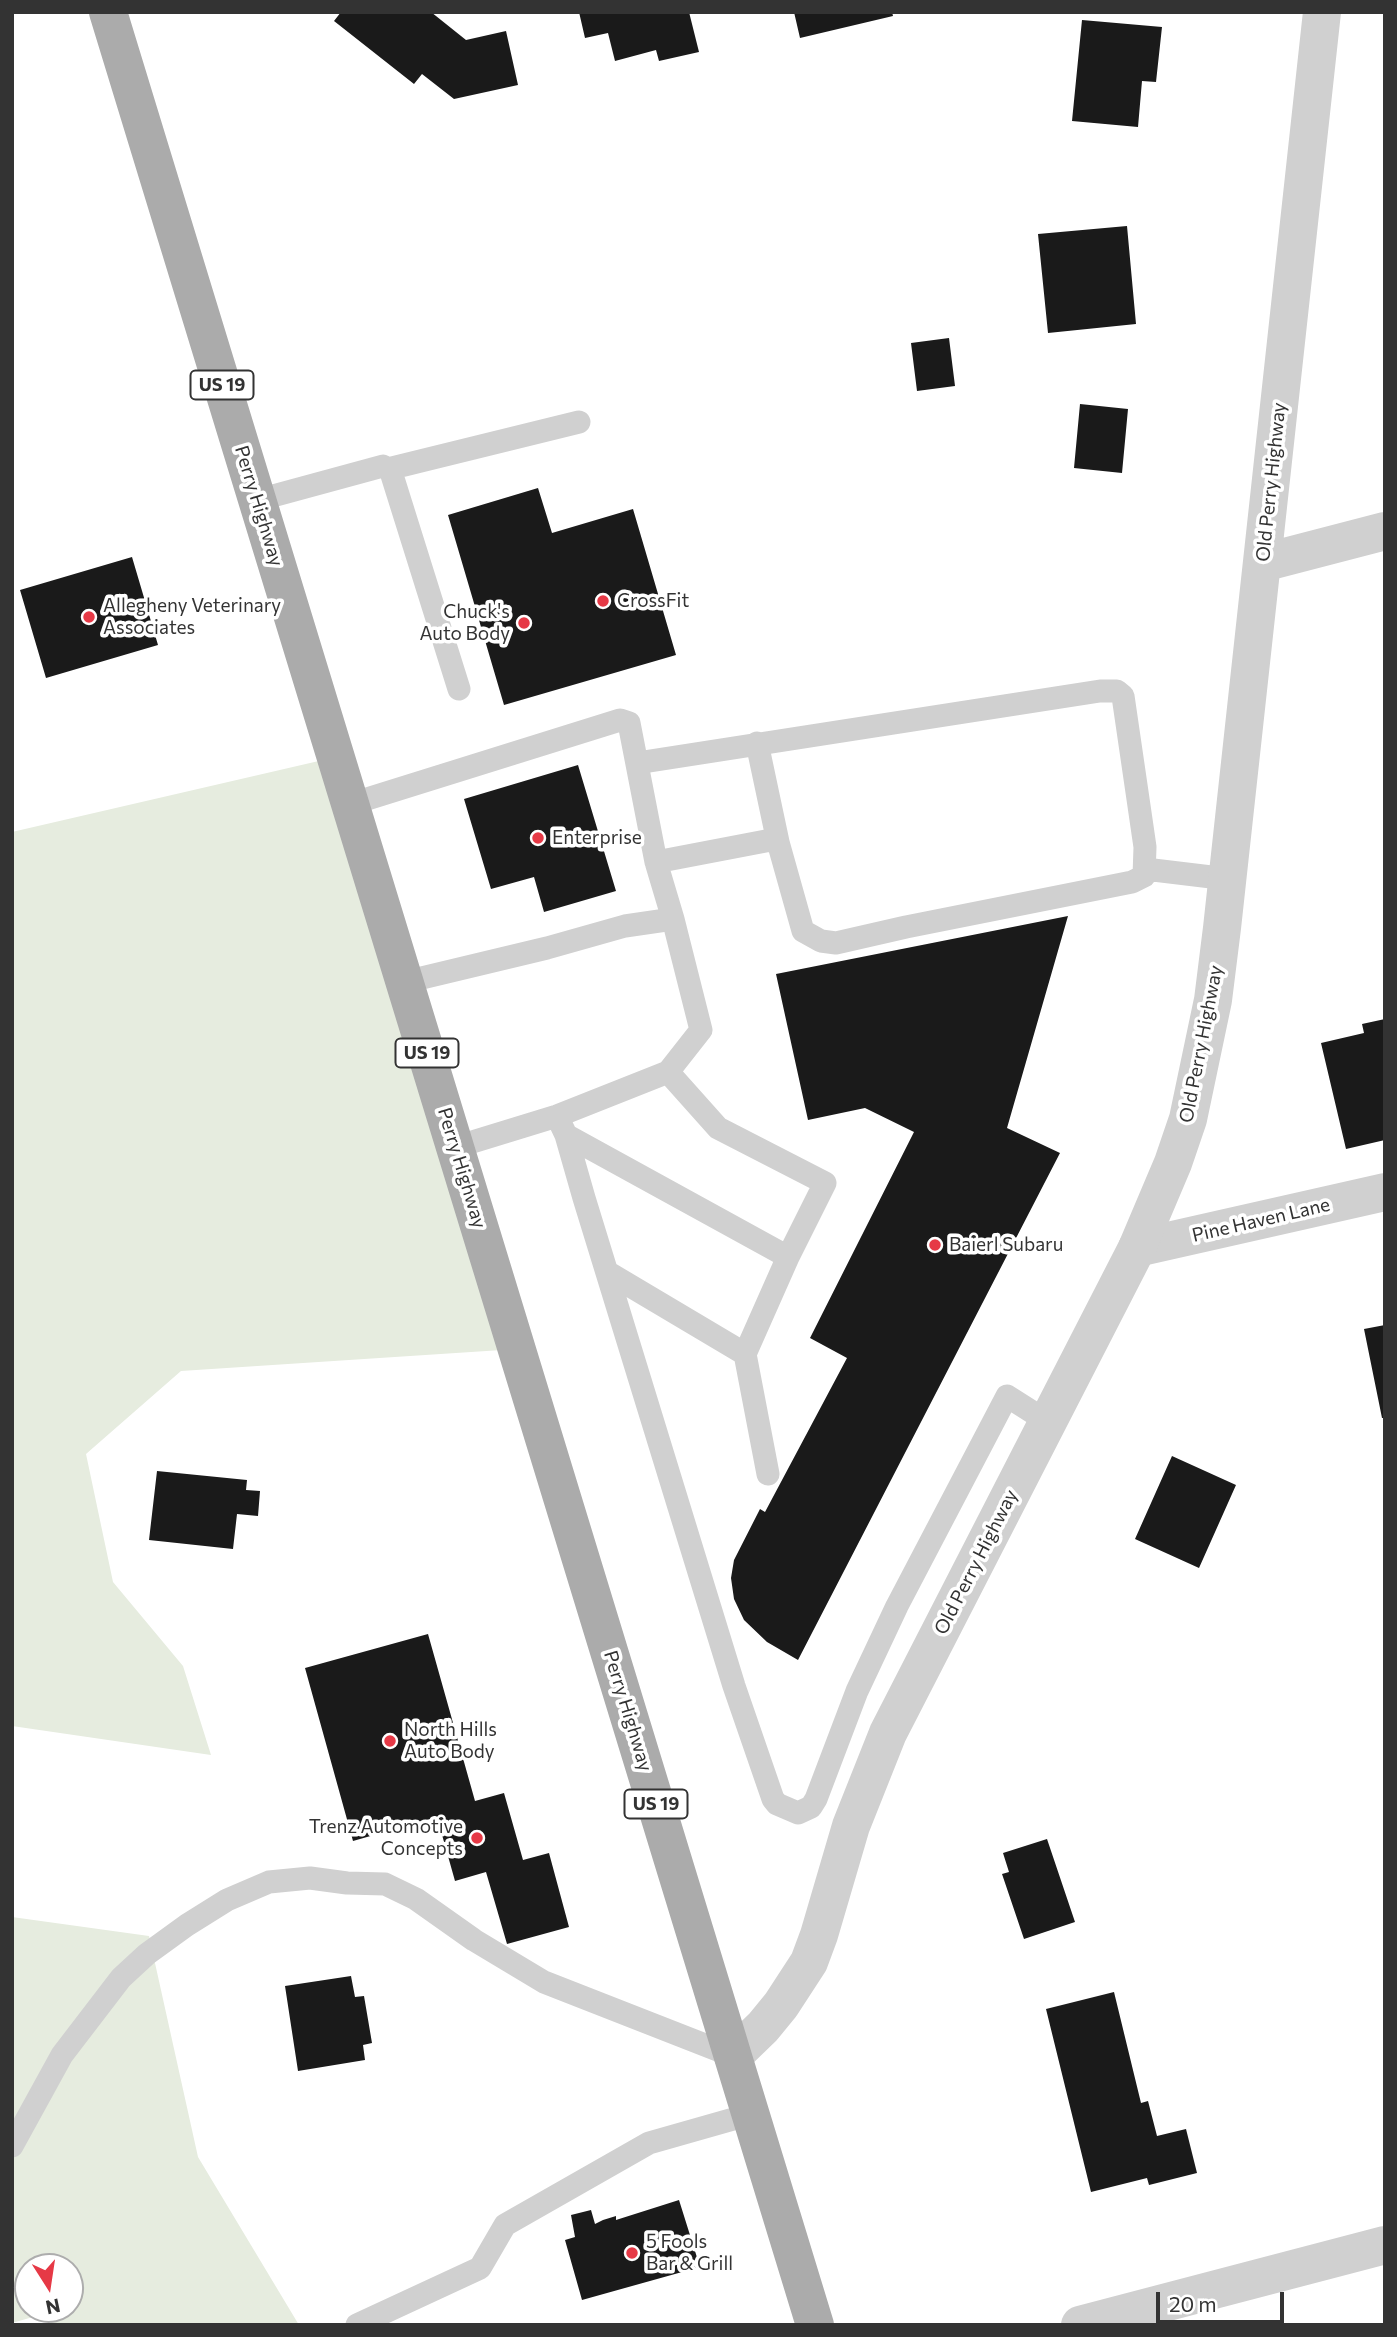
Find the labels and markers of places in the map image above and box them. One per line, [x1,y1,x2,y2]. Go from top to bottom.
place label: CrossFit [617,590,689,612]
marker: CrossFit [595,593,611,609]
place label: Allegheny Veterinary Associates [103,595,281,639]
place label: Chuck's Auto Body [419,601,510,645]
marker: Allegheny Veterinary Associates [81,609,97,625]
marker: Chuck's Auto Body [516,615,532,631]
place label: Enterprise [552,827,642,849]
marker: Enterprise [530,830,546,846]
place label: Baierl Subaru [949,1234,1063,1256]
marker: Baierl Subaru [927,1237,943,1253]
place label: North Hills Auto Body [404,1719,497,1763]
marker: North Hills Auto Body [382,1733,398,1749]
place label: Trenz Automotive Concepts [309,1816,463,1860]
marker: Trenz Automotive Concepts [469,1830,485,1846]
place label: 5 Fools Bar & Grill [646,2231,733,2275]
marker: 5 Fools Bar & Grill [624,2245,640,2261]

